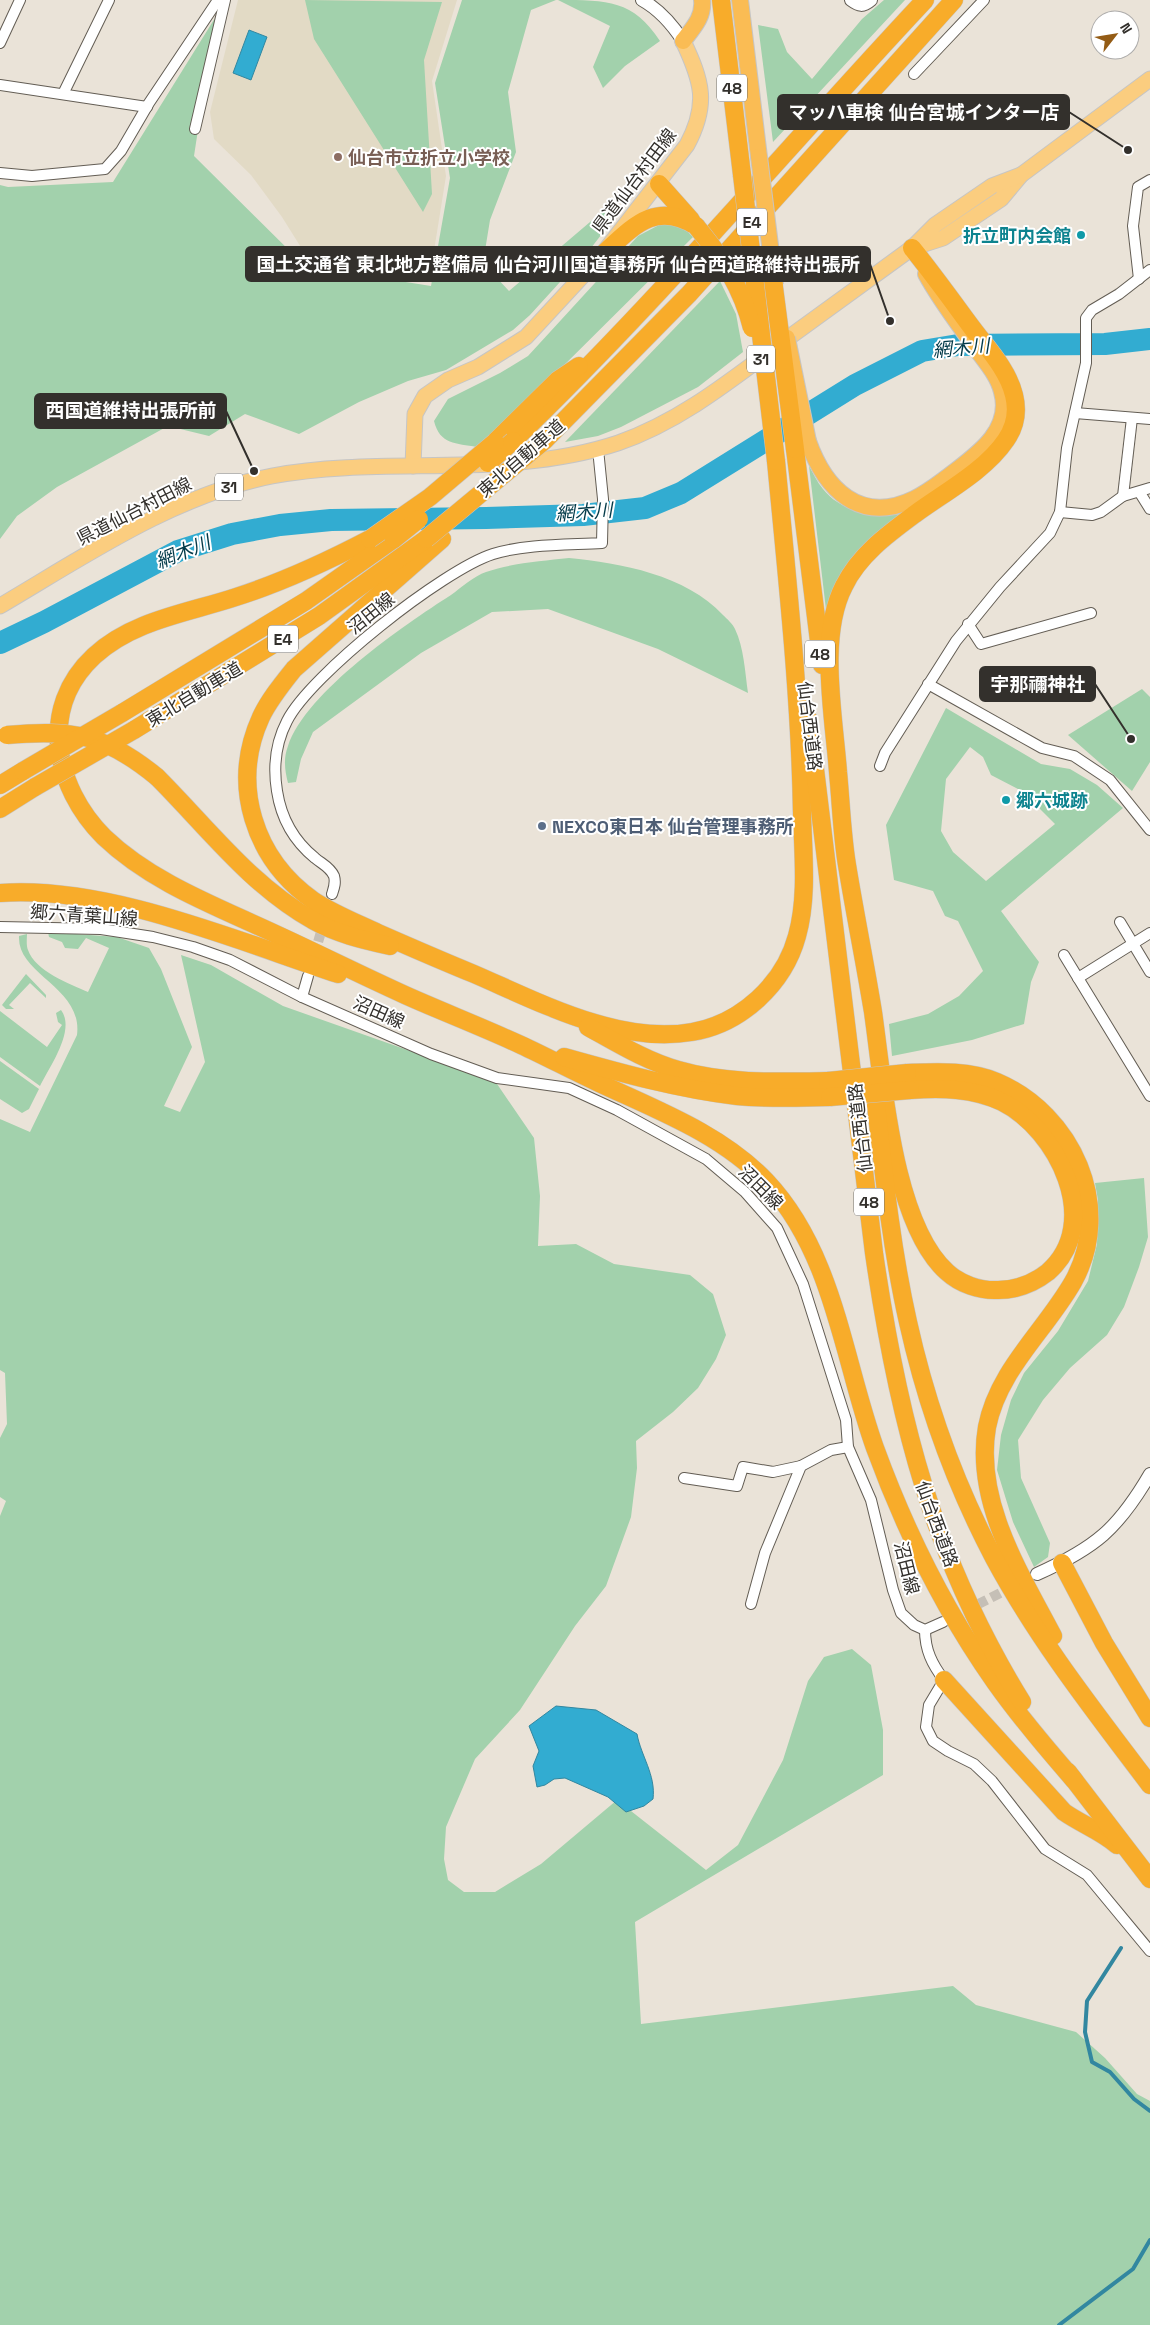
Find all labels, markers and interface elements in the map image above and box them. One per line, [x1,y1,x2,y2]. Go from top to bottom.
north arrow [1090,10,1140,60]
text: N [1116,20,1136,37]
road number: 48 [717,75,747,102]
callout: マッハ車検 仙台宮城インター店 [778,95,1069,129]
text: マッハ車検 仙台宮城インター店 [789,100,1059,125]
street label: 県道仙台村田線 [587,124,681,238]
place label: 仙台市立折立小学校 [348,146,510,169]
marker: 仙台市立折立小学校 [332,151,344,163]
road number: E4 [737,208,767,236]
place label: 折立町内会館 [963,224,1071,247]
marker: 折立町内会館 [1075,229,1087,241]
callout: 国土交通省 東北地方整備局 仙台河川国道事務所 仙台西道路維持出張所 [246,247,870,281]
text: 国土交通省 東北地方整備局 仙台河川国道事務所 仙台西道路維持出張所 [256,252,860,277]
water label: 網木川 [932,333,992,363]
road number: 31 [747,346,775,372]
callout: 西国道維持出張所前 [35,394,226,428]
text: 西国道維持出張所前 [45,398,217,423]
street label: 東北自動車道 [473,414,569,502]
street label: 県道仙台村田線 [73,472,195,550]
road number: 31 [215,474,243,501]
water label: 網木川 [555,497,615,526]
water label: 網木川 [152,529,216,574]
street label: 沼田線 [343,587,399,639]
road number: E4 [268,626,298,652]
road number: 48 [805,641,835,668]
street label: 東北自動車道 [142,656,246,732]
callout: 宇那禰神社 [980,667,1095,701]
text: 宇那禰神社 [990,672,1086,697]
street label: 仙台西道路 [793,680,827,772]
place label: 郷六城跡 [1016,789,1088,812]
marker: 郷六城跡 [1000,794,1012,806]
place label: NEXCO東日本 仙台管理事務所 [552,815,794,838]
marker: NEXCO東日本 仙台管理事務所 [536,820,548,832]
street label: 郷六青葉山線 [29,900,139,930]
street label: 沼田線 [350,991,408,1033]
street label: 仙台西道路 [843,1082,877,1174]
street label: 沼田線 [734,1160,788,1214]
road number: 48 [854,1188,884,1216]
street label: 仙台西道路 [911,1478,963,1570]
street label: 沼田線 [889,1539,925,1597]

